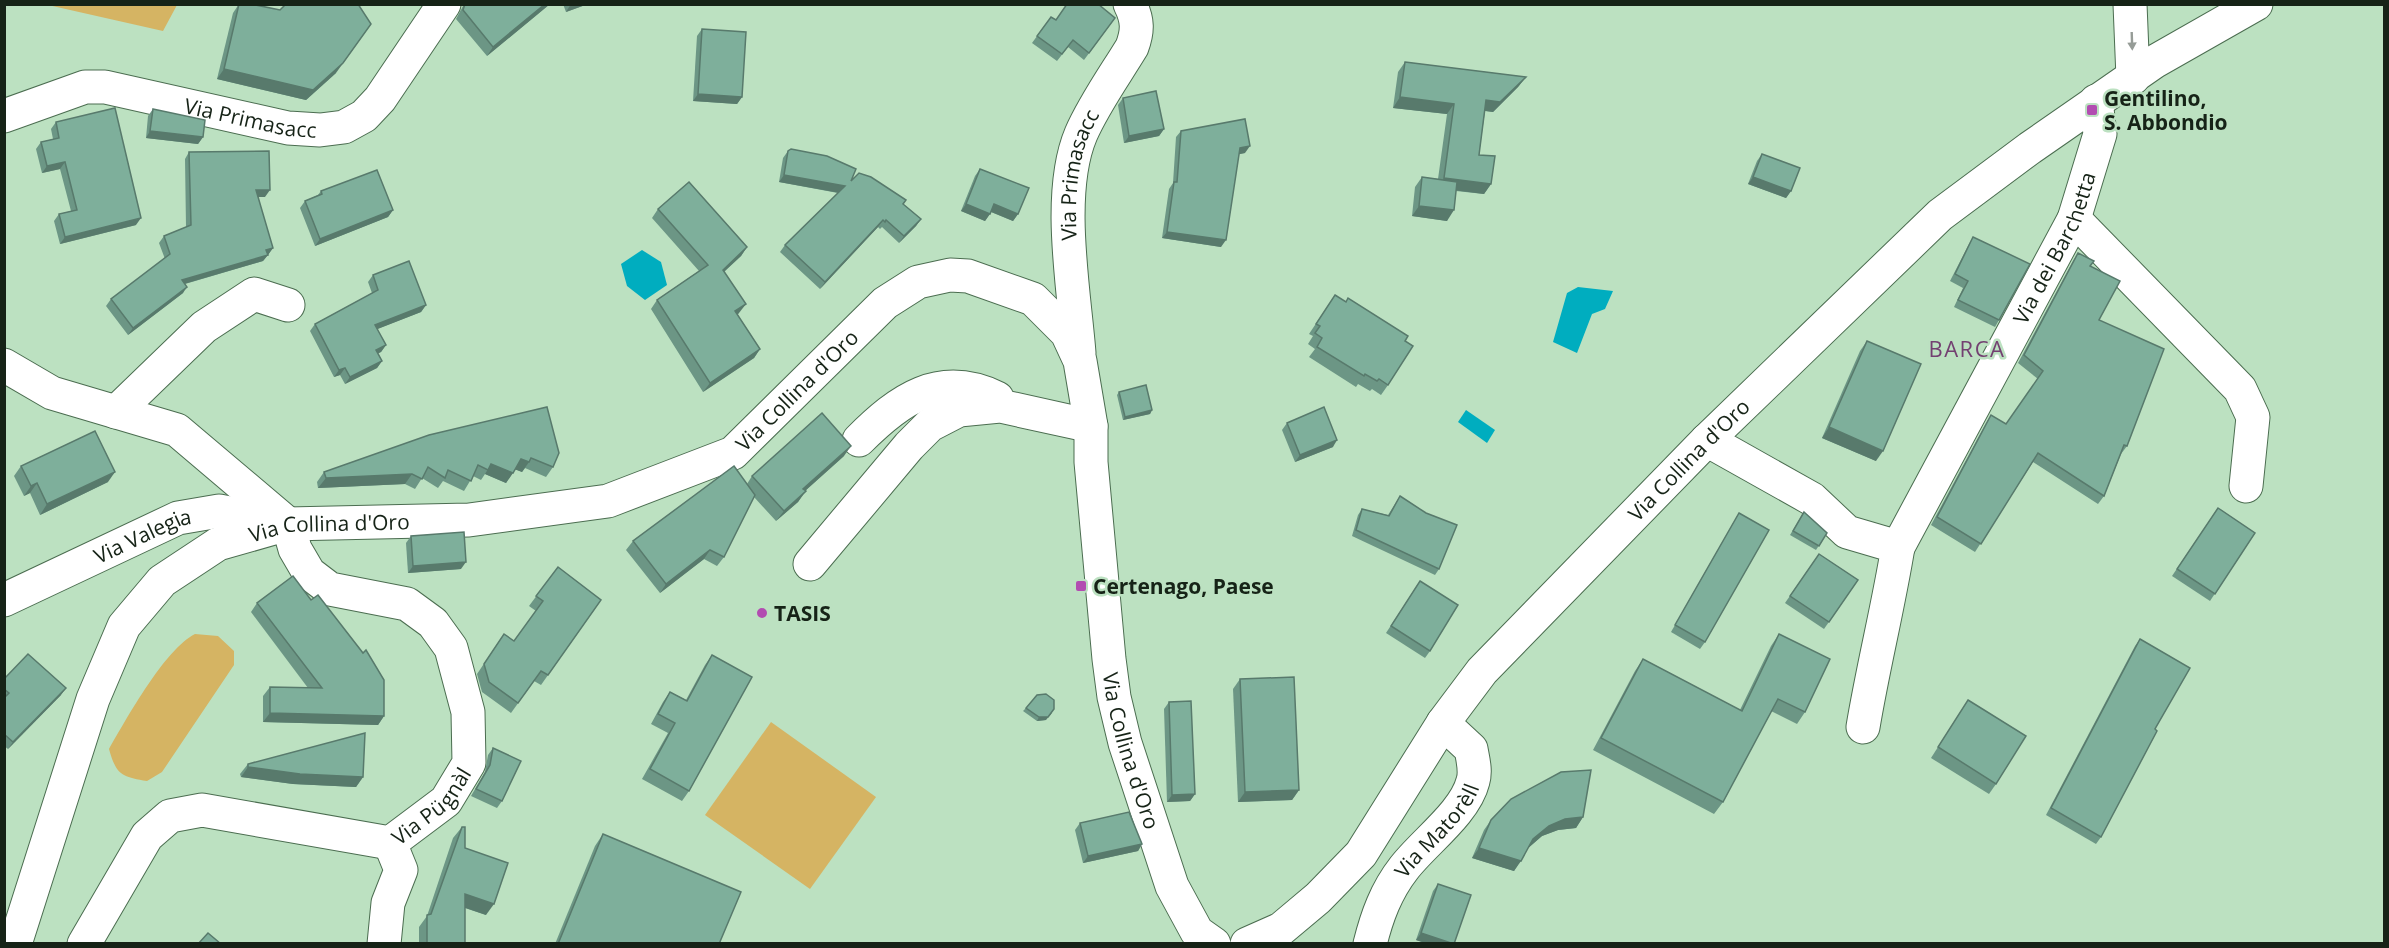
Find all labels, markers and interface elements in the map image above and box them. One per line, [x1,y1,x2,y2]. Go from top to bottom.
one-way arrow [2127,32,2136,51]
place label: Gentilino, S. Abbondio [2104,84,2228,136]
street label: Via Primasacc [182,91,317,144]
marker: Gentilino, S. Abbondio [2085,103,2099,117]
street label: Via Primasacc [1054,104,1105,241]
street label: Via dei Barchetta [2006,168,2102,329]
street label: Via Collina d'Oro [729,323,864,457]
district label: BARCA [1929,333,2005,363]
street label: Via Collina d'Oro [1622,392,1756,527]
street label: Via Valegia [89,502,193,570]
street label: Via Collina d'Oro [246,507,410,549]
place label: Certenago, Paese [1093,572,1274,600]
marker: Certenago, Paese [1074,579,1088,593]
place label: TASIS [774,599,831,627]
marker: TASIS [755,606,769,620]
street label: Via Collina d'Oro [1097,671,1166,833]
street label: Via Pügnàl [386,762,477,851]
street label: Via Matorèll [1388,779,1485,883]

